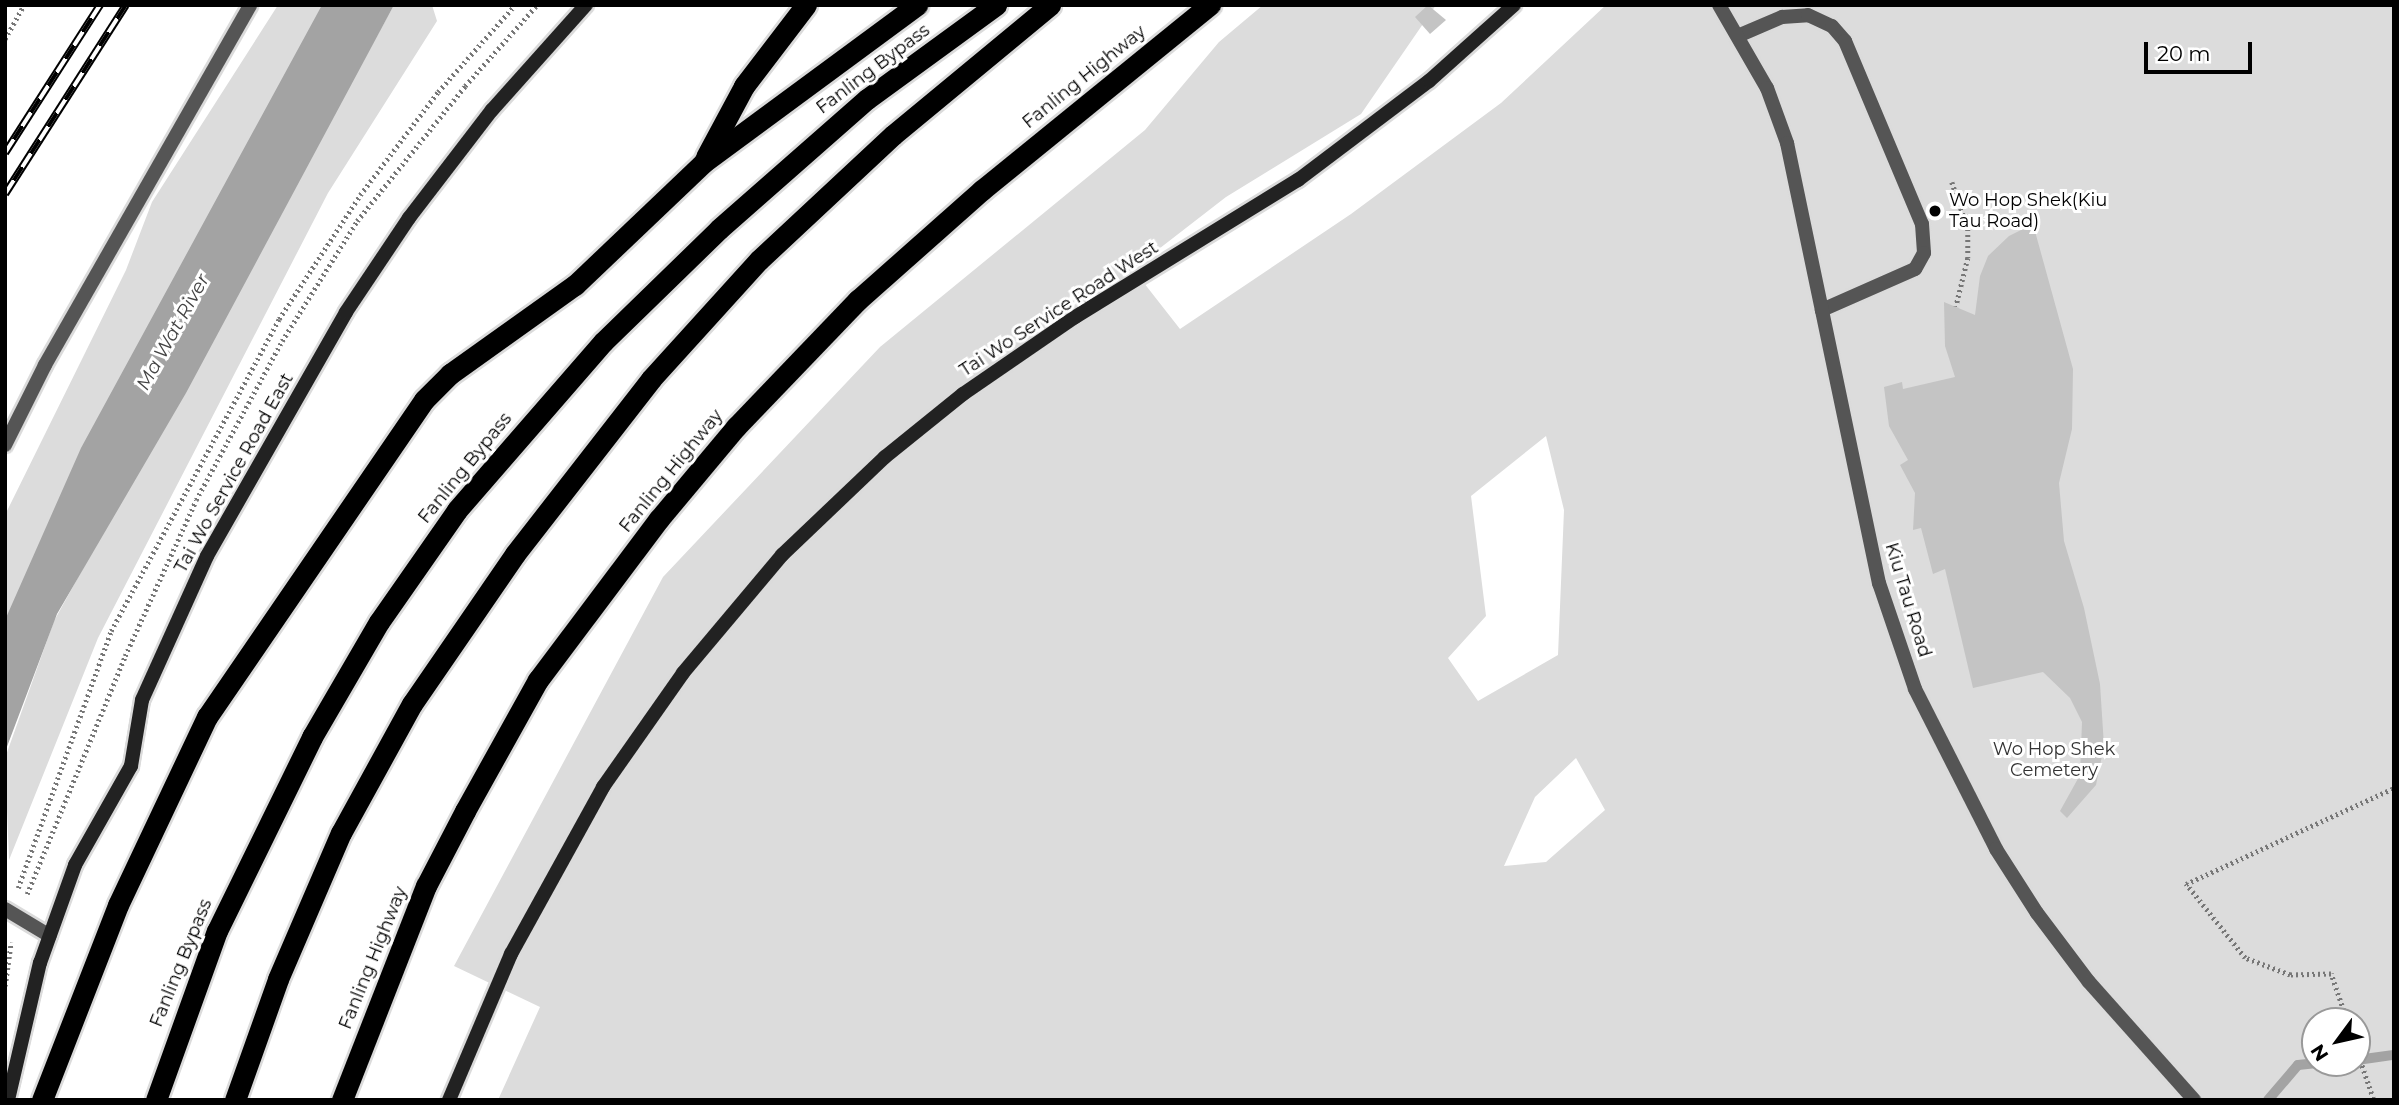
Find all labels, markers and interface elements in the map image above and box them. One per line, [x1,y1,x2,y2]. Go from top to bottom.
street label: Fanling Bypass [812,19,934,119]
street label: Fanling Highway [1018,21,1150,133]
scale bar [2147,28,2256,72]
text: 20 m [2157,41,2211,66]
place label: Wo Hop Shek(Kiu Tau Road) [1949,190,2107,232]
marker: Wo Hop Shek(Kiu Tau Road) [1927,203,1943,219]
street label: Tai Wo Service Road West [956,237,1162,381]
water label: Ma Wat River [132,270,214,394]
street label: Tai Wo Service Road East [170,369,298,577]
street label: Fanling Highway [615,405,727,537]
street label: Fanling Bypass [414,408,516,528]
street label: Kiu Tau Road [1880,540,1936,660]
park label: Wo Hop Shek Cemetery [1993,739,2115,782]
street label: Fanling Highway [335,883,411,1033]
street label: Fanling Bypass [145,896,217,1030]
north arrow [2301,1007,2371,1077]
text: N [2306,1040,2333,1065]

